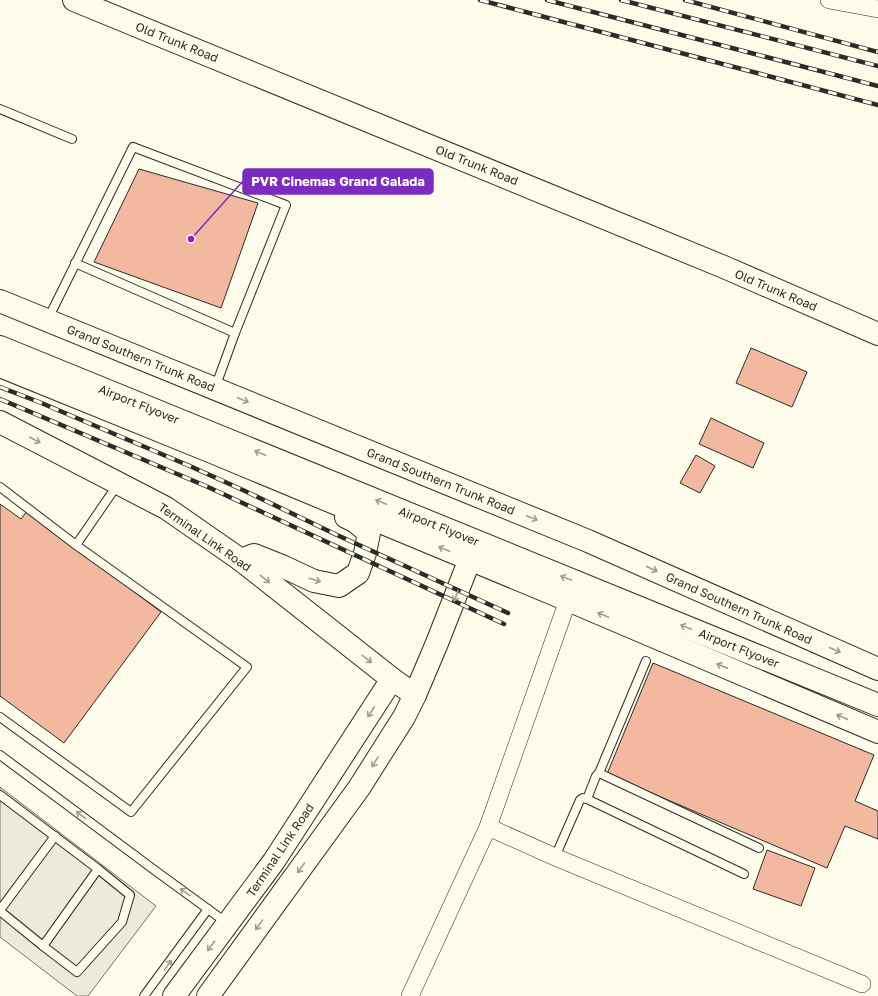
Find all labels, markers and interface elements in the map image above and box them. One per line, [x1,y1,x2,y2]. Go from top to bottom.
street label: Old Trunk Road [133,19,221,65]
street label: Old Trunk Road [433,142,521,188]
callout: PVR Cinemas Grand Galada [243,169,433,194]
text: PVR Cinemas Grand Galada [251,173,425,189]
street label: Old Trunk Road [733,266,819,314]
street label: Grand Southern Trunk Road [65,321,217,395]
street label: Airport Flyover [97,381,182,427]
one-way arrow [237,397,249,404]
one-way arrow [28,437,40,444]
street label: Grand Southern Trunk Road [365,444,517,518]
one-way arrow [255,449,267,456]
one-way arrow [375,498,387,505]
street label: Terminal Link Road [156,499,254,575]
street label: Airport Flyover [397,503,482,549]
one-way arrow [526,515,538,523]
one-way arrow [438,544,450,552]
one-way arrow [645,566,657,573]
street label: Grand Southern Trunk Road [663,569,815,647]
one-way arrow [560,573,572,581]
one-way arrow [259,575,270,584]
one-way arrow [309,577,321,585]
one-way arrow [451,589,459,601]
one-way arrow [597,611,609,618]
one-way arrow [681,622,693,630]
street label: Airport Flyover [697,625,782,671]
one-way arrow [828,647,840,654]
one-way arrow [362,655,373,664]
one-way arrow [717,661,729,669]
one-way arrow [367,706,375,717]
one-way arrow [837,712,849,720]
one-way arrow [371,756,379,768]
street label: Terminal Link Road [243,800,317,900]
one-way arrow [75,811,86,819]
one-way arrow [296,863,305,874]
one-way arrow [180,888,191,896]
one-way arrow [255,920,263,931]
one-way arrow [207,940,215,951]
one-way arrow [163,959,172,970]

